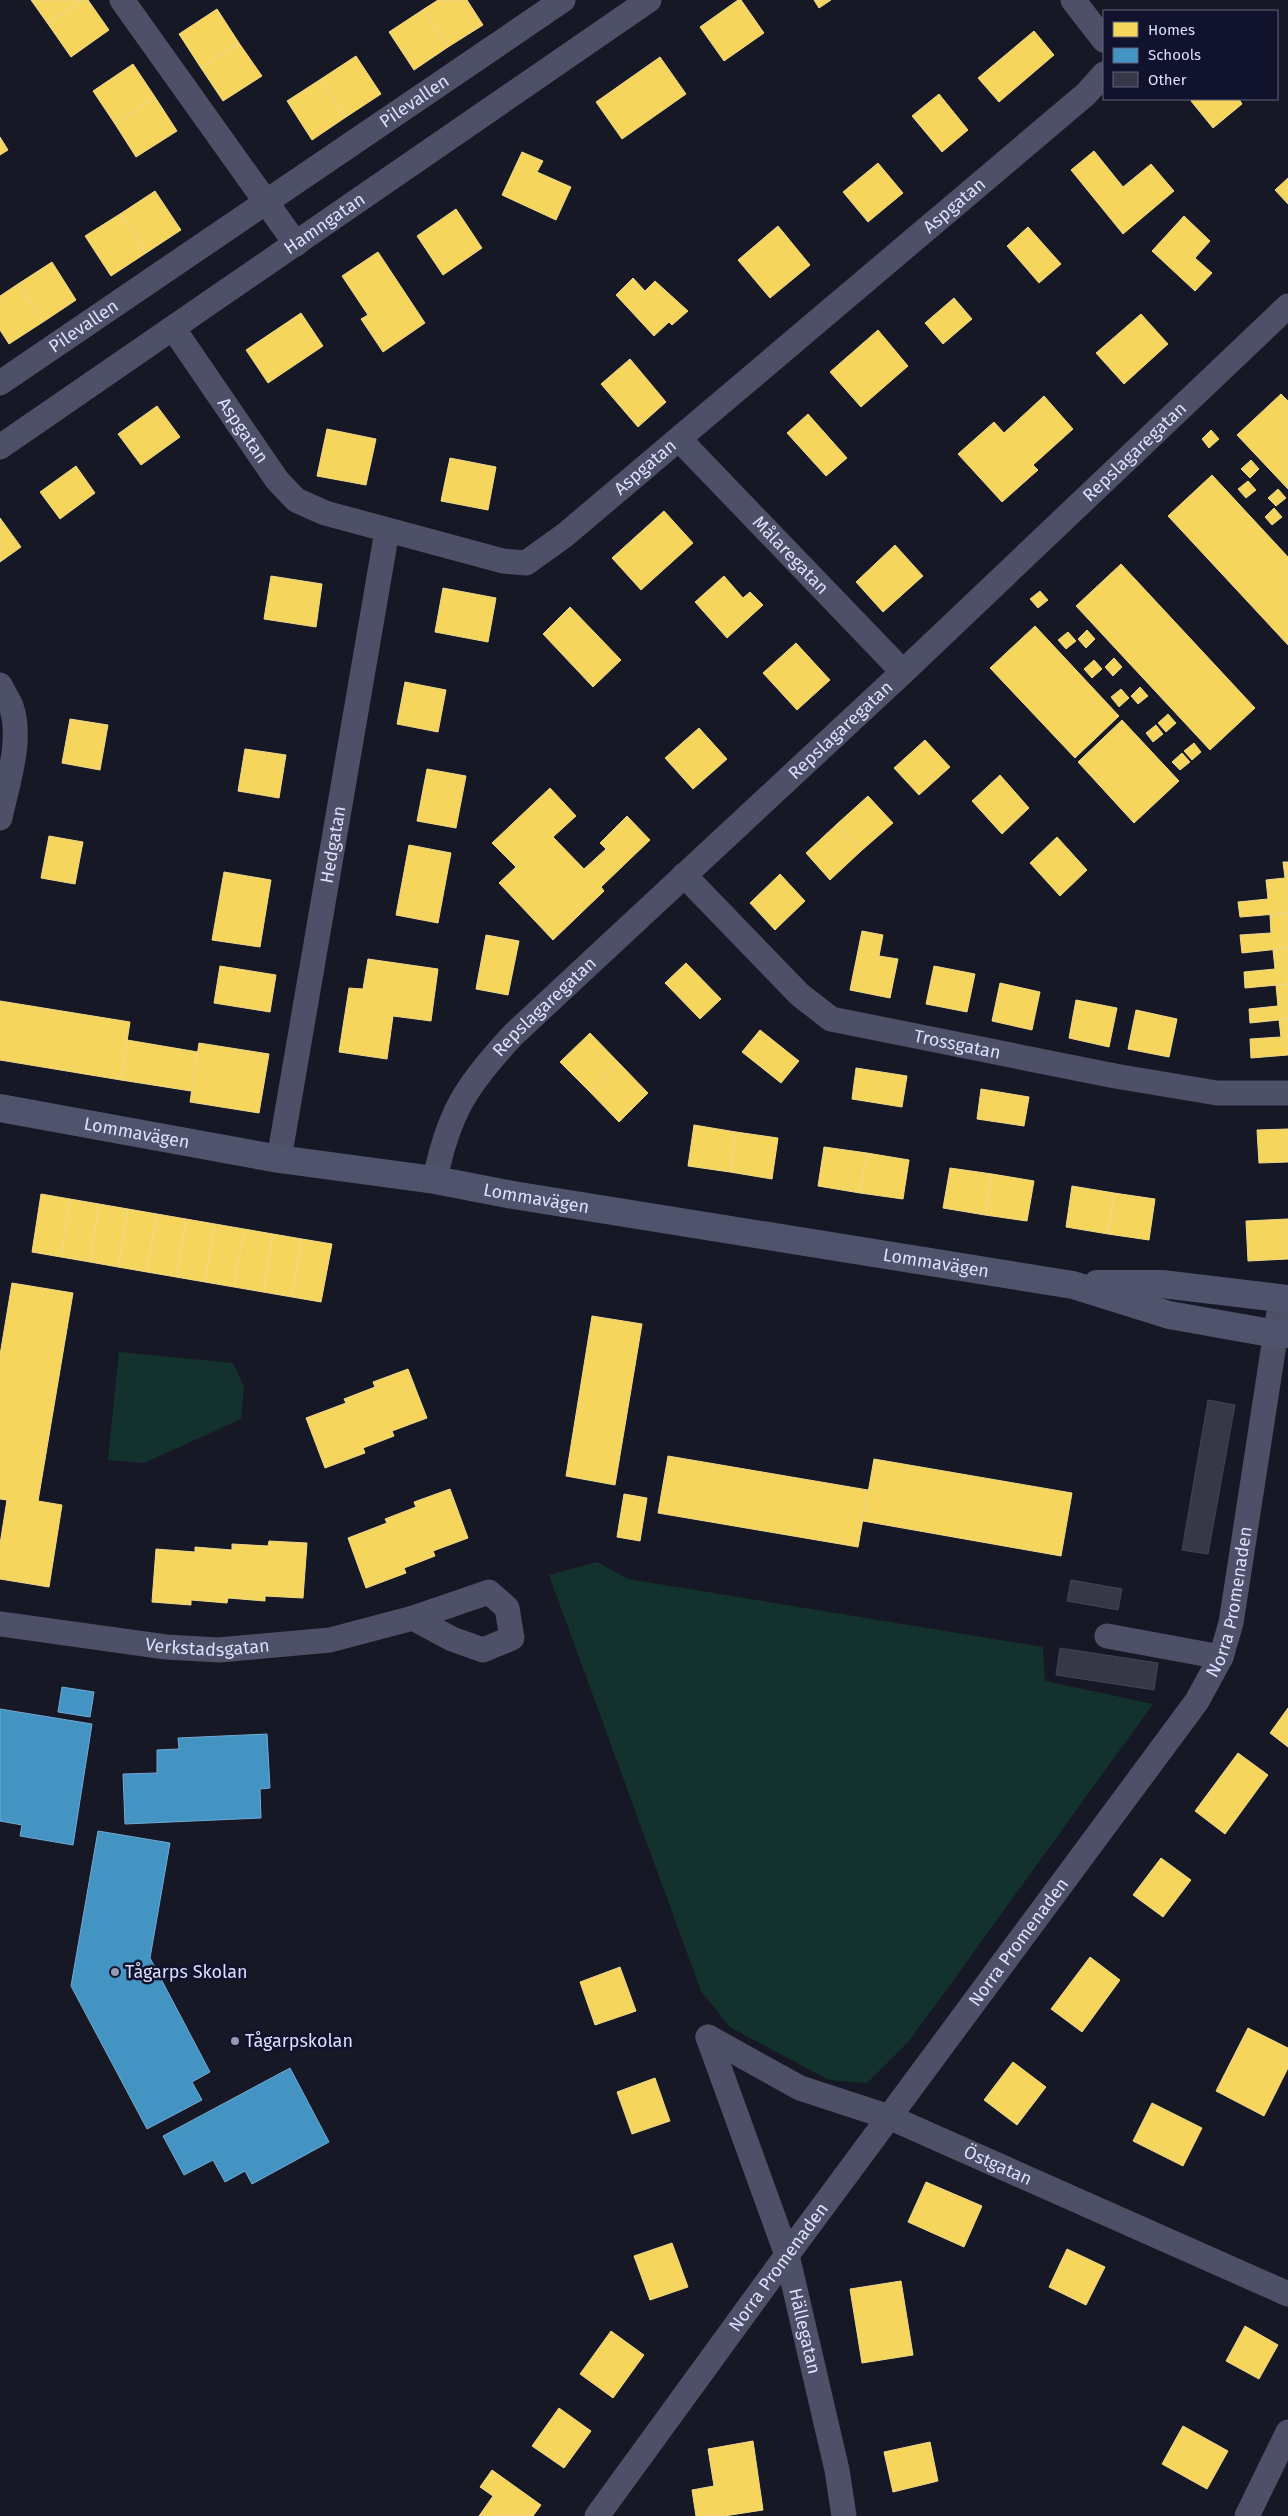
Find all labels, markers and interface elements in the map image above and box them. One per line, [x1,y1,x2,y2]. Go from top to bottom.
legend [1103,10,1278,100]
text: Homes [1148,21,1195,39]
text: Schools [1148,46,1201,64]
street label: Pilevallen [375,70,453,133]
text: Other [1148,71,1187,89]
street label: Aspgatan [919,173,990,238]
street label: Hamngatan [280,188,369,259]
street label: Pilevallen [44,295,123,358]
street label: Aspgatan [213,393,273,467]
street label: Repslagaregatan [1078,397,1191,506]
street label: Aspgatan [609,435,681,500]
street label: Målaregatan [748,511,833,599]
street label: Repslagaregatan [784,676,897,784]
street label: Hedgatan [316,804,351,885]
street label: Repslagaregatan [488,952,601,1061]
street label: Trossgatan [912,1025,1003,1064]
street label: Lommavägen [82,1113,191,1153]
street label: Lommavägen [481,1179,591,1218]
street label: Lommavägen [881,1244,991,1282]
street label: Norra Promenaden [1201,1525,1257,1681]
street label: Verkstadsgatan [144,1633,271,1661]
street label: Norra Promenaden [964,1874,1073,2011]
place label: Tågarps Skolan [125,1961,248,1983]
marker: Tågarps Skolan [109,1966,121,1978]
place label: Tågarpskolan [245,2030,353,2052]
marker: Tågarpskolan [229,2035,241,2047]
street label: Östgatan [960,2141,1036,2190]
street label: Norra Promenaden [724,2198,833,2336]
street label: Hällegatan [784,2286,825,2376]

